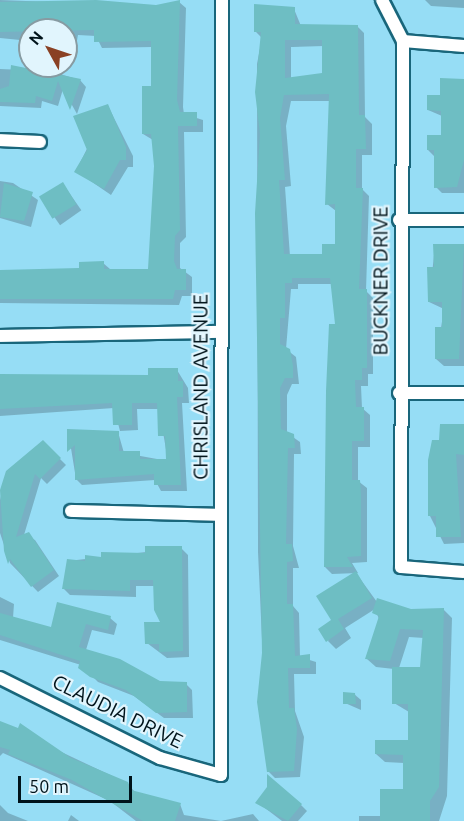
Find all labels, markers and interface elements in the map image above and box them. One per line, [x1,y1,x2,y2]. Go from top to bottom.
north arrow [18,18,78,78]
text: N [25,27,46,48]
street label: BUCKNER DRIVE [368,207,392,355]
street label: CHRISLAND AVENUE [188,294,212,480]
street label: CLAUDIA DRIVE [49,669,187,753]
scale bar [21,764,135,802]
text: 50 m [29,776,69,796]

